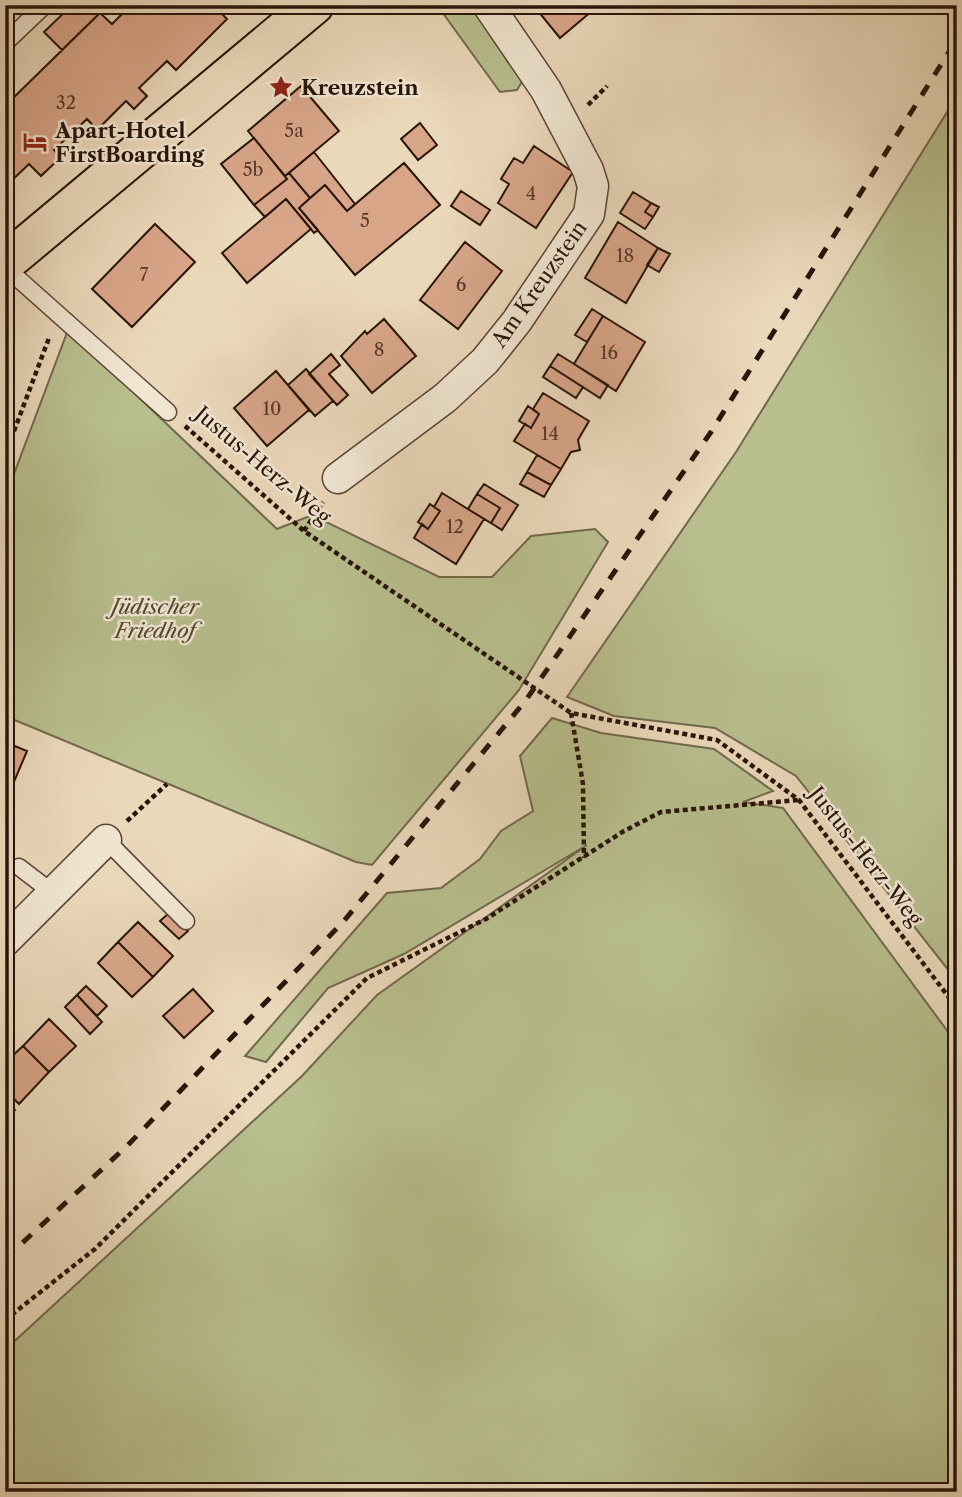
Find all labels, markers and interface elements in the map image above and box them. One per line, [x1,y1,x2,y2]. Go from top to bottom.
place icon: Kreuzstein [267,73,295,101]
place label: Kreuzstein [301,75,419,100]
house number: 32 [56,92,76,114]
place label: Apart-Hotel FirstBoarding [54,118,205,167]
house number: 5a [284,120,304,142]
hotel icon: Apart-Hotel FirstBoarding [21,128,49,156]
house number: 5b [243,159,263,181]
house number: 4 [526,183,536,205]
house number: 5 [360,210,370,232]
street label: Am Kreuzstein [485,216,592,353]
house number: 18 [616,245,634,267]
house number: 7 [140,264,149,286]
house number: 6 [456,274,466,296]
house number: 8 [374,339,384,361]
house number: 16 [600,342,618,364]
house number: 10 [263,398,281,420]
street label: Justus-Herz-Weg [188,399,337,530]
house number: 14 [541,423,559,445]
house number: 12 [446,516,464,538]
park label: Jüdischer Friedhof [105,594,203,643]
street label: Justus-Herz-Weg [802,779,929,931]

